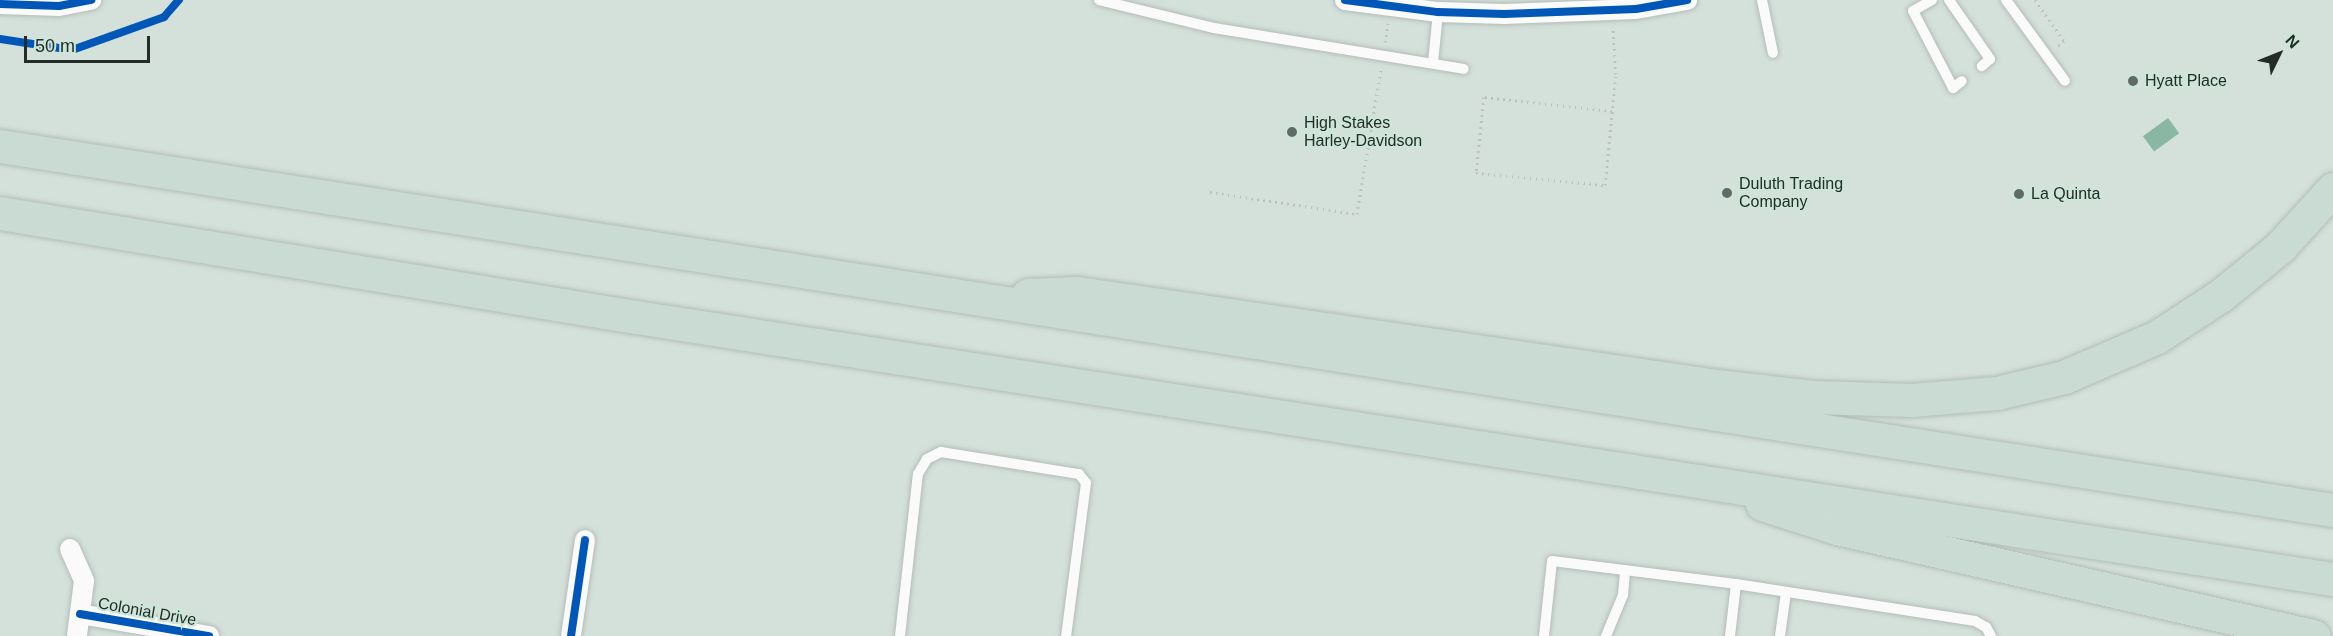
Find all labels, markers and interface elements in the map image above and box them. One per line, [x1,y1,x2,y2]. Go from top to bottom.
scale bar [27,24,153,62]
north arrow [2249,24,2309,84]
text: N [2282,31,2303,51]
text: 50 m [35,36,75,56]
place label: Hyatt Place [2145,71,2227,91]
marker: Hyatt Place [2126,74,2140,88]
place label: High Stakes Harley-Davidson [1304,113,1422,151]
marker: High Stakes Harley-Davidson [1285,125,1299,139]
place label: Duluth Trading Company [1739,174,1843,212]
place label: La Quinta [2031,184,2100,204]
marker: Duluth Trading Company [1720,186,1734,200]
marker: La Quinta [2012,187,2026,201]
street label: Colonial Drive [96,594,198,630]

